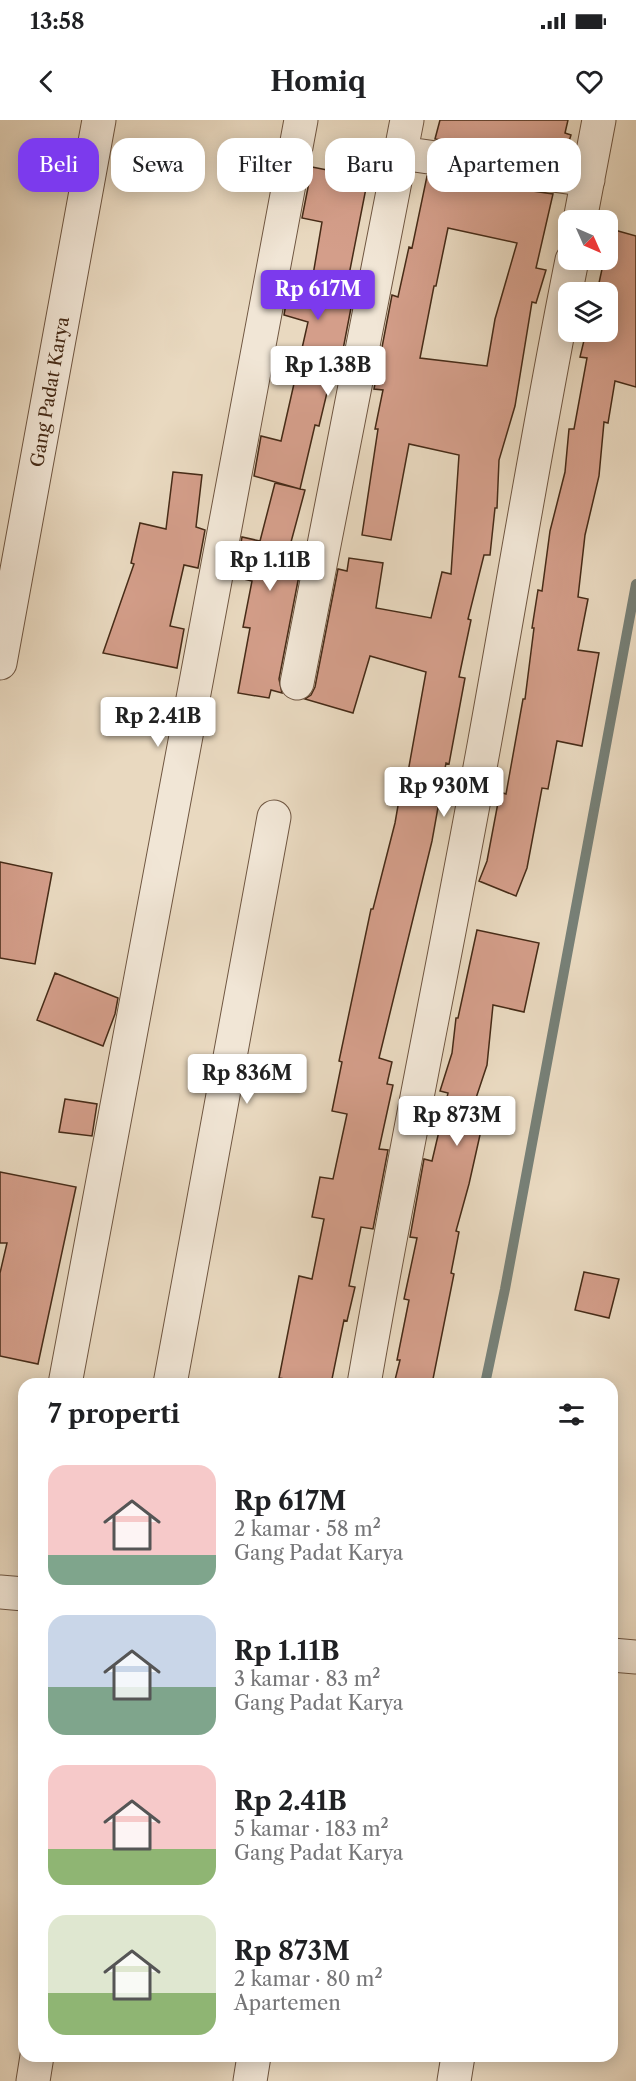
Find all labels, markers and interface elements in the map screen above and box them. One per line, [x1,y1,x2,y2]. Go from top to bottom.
text: 13:58 [30,8,85,35]
icon: back [30,65,63,98]
text: Homiq [270,65,366,98]
icon: heart [573,65,606,98]
chip: Beli [18,138,99,192]
chip: Sewa [111,138,205,192]
chip: Filter [217,138,313,192]
chip: Baru [325,138,415,192]
chip: Apartemen [427,138,581,192]
north arrow [558,210,618,270]
map controls [558,210,618,342]
pin: Rp 617M [263,270,373,321]
text: Rp 617M [275,277,361,301]
button: layers [558,282,618,342]
street label: Gang Padat Karya [26,315,74,469]
pin: Rp 1.38B [266,346,390,397]
text: Rp 1.38B [285,353,371,377]
pin: Rp 1.11B [208,541,332,592]
text: Rp 1.11B [229,548,311,572]
pin: Rp 2.41B [96,697,220,748]
text: Rp 2.41B [115,704,201,728]
pin: Rp 930M [389,767,499,818]
text: Rp 930M [398,774,490,798]
pin: Rp 836M [192,1054,302,1105]
text: Rp 836M [202,1061,292,1085]
pin: Rp 873M [402,1096,512,1147]
text: Rp 873M [412,1103,502,1127]
text: 7 properti [48,1398,180,1430]
icon: filters [555,1398,588,1431]
text: Rp 617M [234,1485,346,1517]
icon: home [96,1489,168,1561]
text: 2 kamar · 58 m² [234,1517,381,1541]
text: Gang Padat Karya [234,1541,403,1565]
text: Rp 1.11B [234,1635,340,1667]
icon: home [96,1639,168,1711]
text: 3 kamar · 83 m² [234,1667,381,1691]
text: Gang Padat Karya [234,1691,403,1715]
text: Rp 2.41B [234,1785,347,1817]
icon: home [96,1789,168,1861]
text: 5 kamar · 183 m² [234,1817,389,1841]
text: Gang Padat Karya [234,1841,403,1865]
text: Rp 873M [234,1935,350,1967]
icon: home [96,1939,168,2011]
text: 2 kamar · 80 m² [234,1967,383,1991]
text: Apartemen [234,1991,341,2015]

